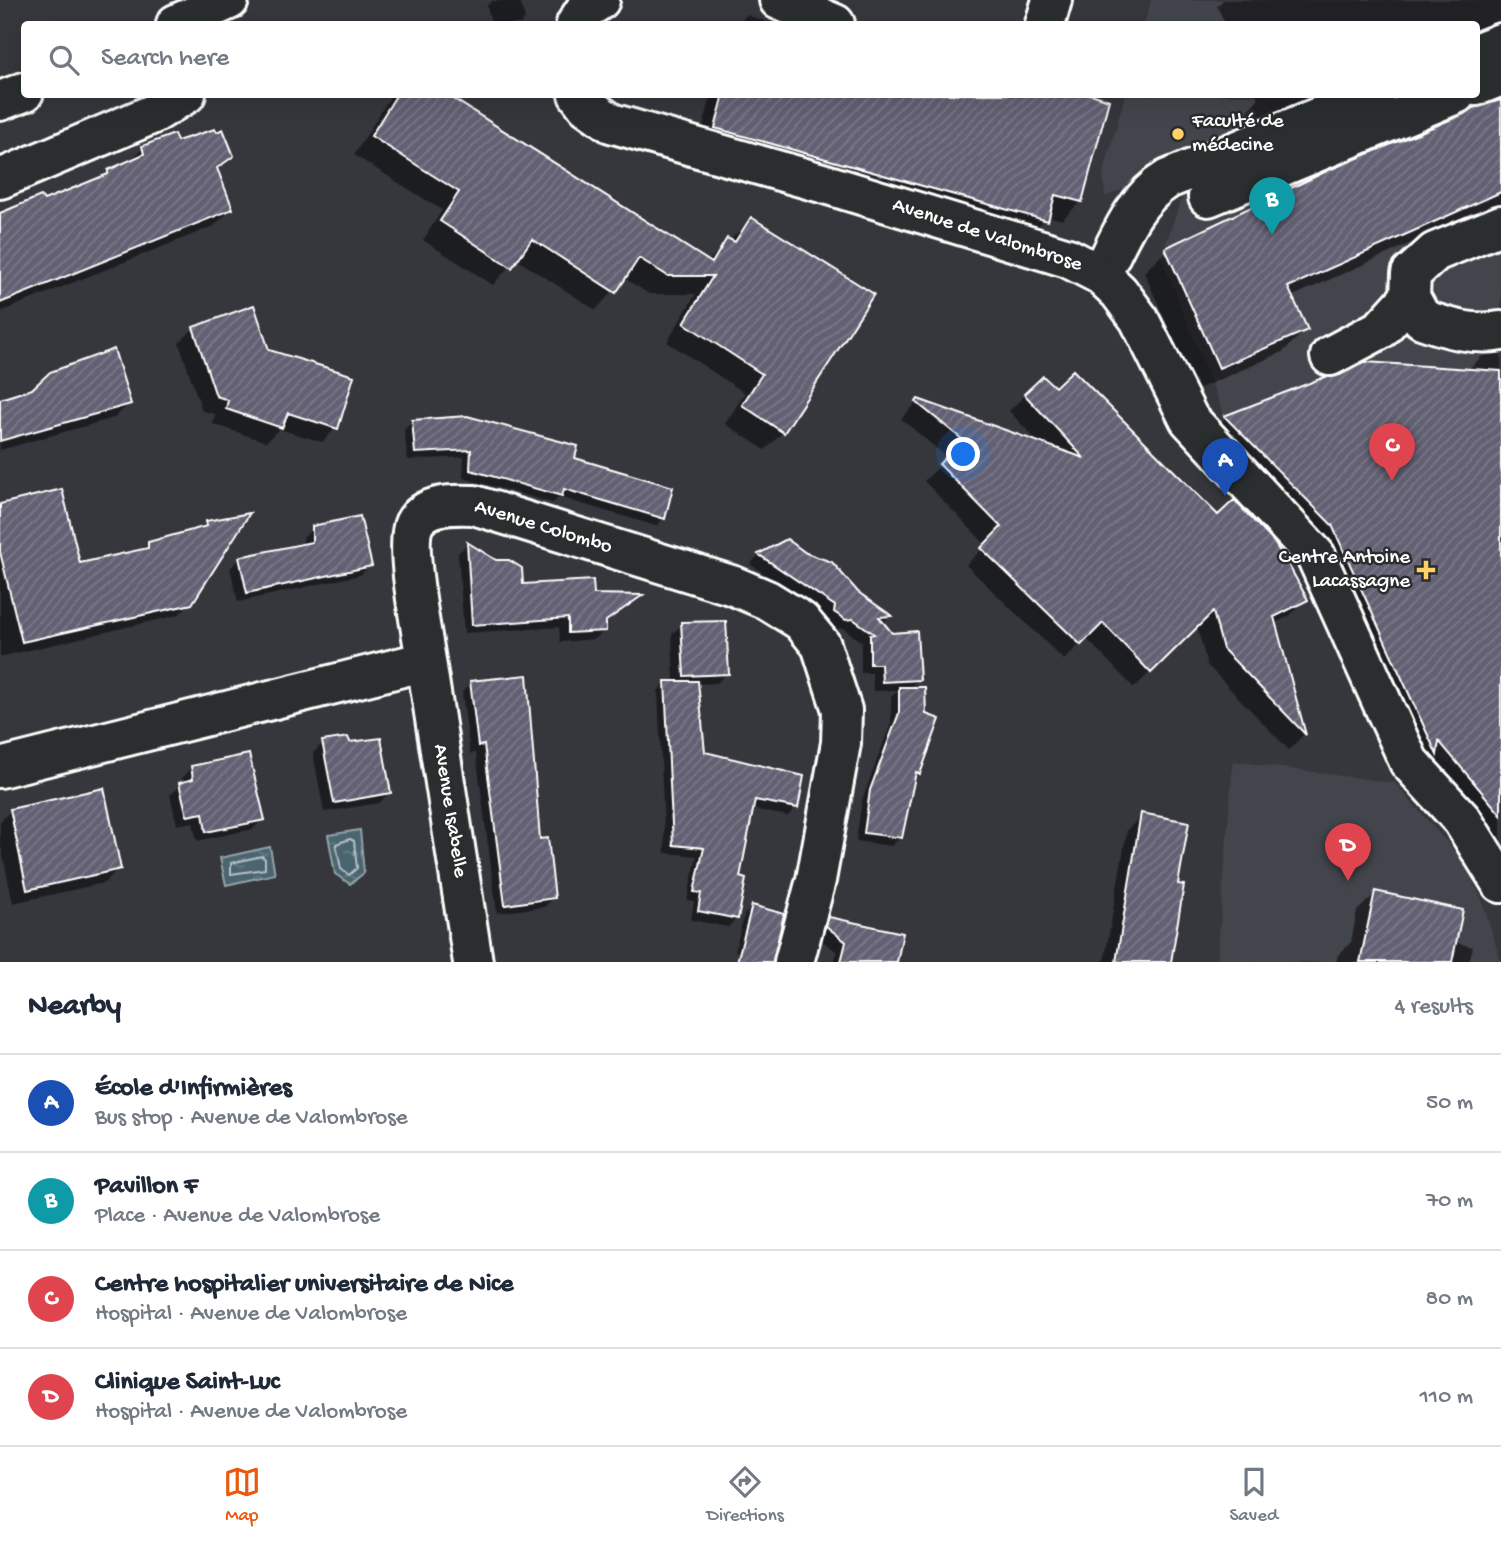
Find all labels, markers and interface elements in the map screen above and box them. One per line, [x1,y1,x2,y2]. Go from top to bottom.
search box [21,21,1480,98]
icon: search [45,41,83,79]
text: Search here [101,44,229,75]
place label: Faculté de médecine [1191,110,1285,159]
marker: Faculté de médecine [1170,126,1186,142]
pin: B [1249,177,1295,235]
street label: Avenue de Valombrose [889,194,1086,279]
pin: C [1369,423,1415,481]
your location [946,437,980,471]
pin: A [1202,438,1248,496]
street label: Avenue Colombo [471,495,615,561]
place label: Centre Antoine Lacassagne [1279,546,1411,595]
marker: Centre Antoine Lacassagne [1416,560,1436,580]
street label: Avenue Isabelle [426,743,472,881]
pin: D [1325,823,1371,881]
text: Nearby [28,990,121,1025]
text: 4 results [1394,994,1473,1021]
text: École d'Infirmières [95,1074,292,1105]
text: A [44,1090,58,1117]
text: 50 m [1426,1090,1473,1117]
text: Bus stop · Avenue de Valombrose [95,1105,408,1132]
text: Pavillon F [95,1172,198,1203]
text: B [45,1188,57,1215]
text: 70 m [1426,1188,1473,1215]
text: Place · Avenue de Valombrose [95,1203,380,1230]
text: Centre hospitalier universitaire de Nice [95,1270,514,1301]
text: C [45,1286,57,1313]
text: 80 m [1426,1286,1473,1313]
text: Hospital · Avenue de Valombrose [95,1301,407,1328]
text: Clinique Saint-Luc [95,1368,280,1399]
text: D [44,1384,59,1411]
text: 110 m [1420,1384,1473,1411]
text: Hospital · Avenue de Valombrose [95,1399,407,1426]
tab: Map [223,1463,261,1528]
tab: Directions [707,1463,784,1528]
tab: Saved [1229,1463,1278,1528]

